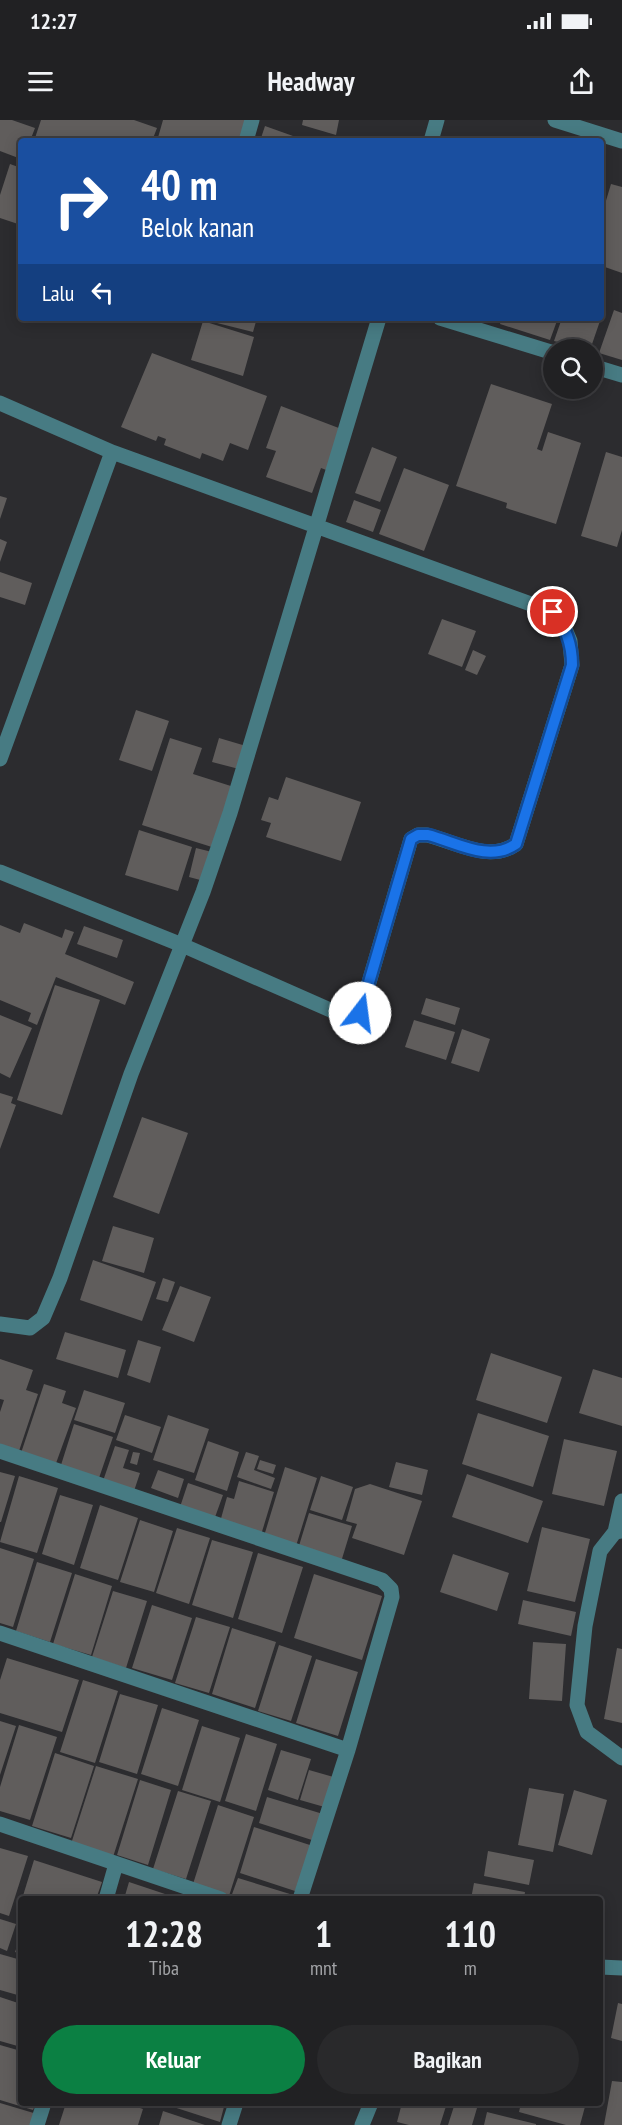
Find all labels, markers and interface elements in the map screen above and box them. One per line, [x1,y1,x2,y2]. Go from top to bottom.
text: 12:27 [30,7,78,35]
text: Headway [267,64,355,98]
icon: menu [24,65,57,98]
icon: share [565,65,598,98]
text: 40 m [141,157,218,212]
icon: right [42,162,120,240]
text: Belok kanan [141,210,254,244]
icon: left [86,276,119,309]
text: Lalu [42,279,74,307]
map controls [543,339,603,399]
button: search [543,339,603,399]
pin [527,586,578,637]
icon: arrive [536,595,569,628]
position arrow [328,981,392,1045]
text: 12:28 [125,1910,203,1957]
text: 1 [315,1910,332,1957]
text: 110 [444,1910,496,1957]
text: Tiba [149,1955,179,1981]
text: mnt [310,1955,337,1981]
text: m [464,1955,477,1981]
button: Keluar [42,2025,305,2094]
button: Bagikan [317,2025,579,2094]

